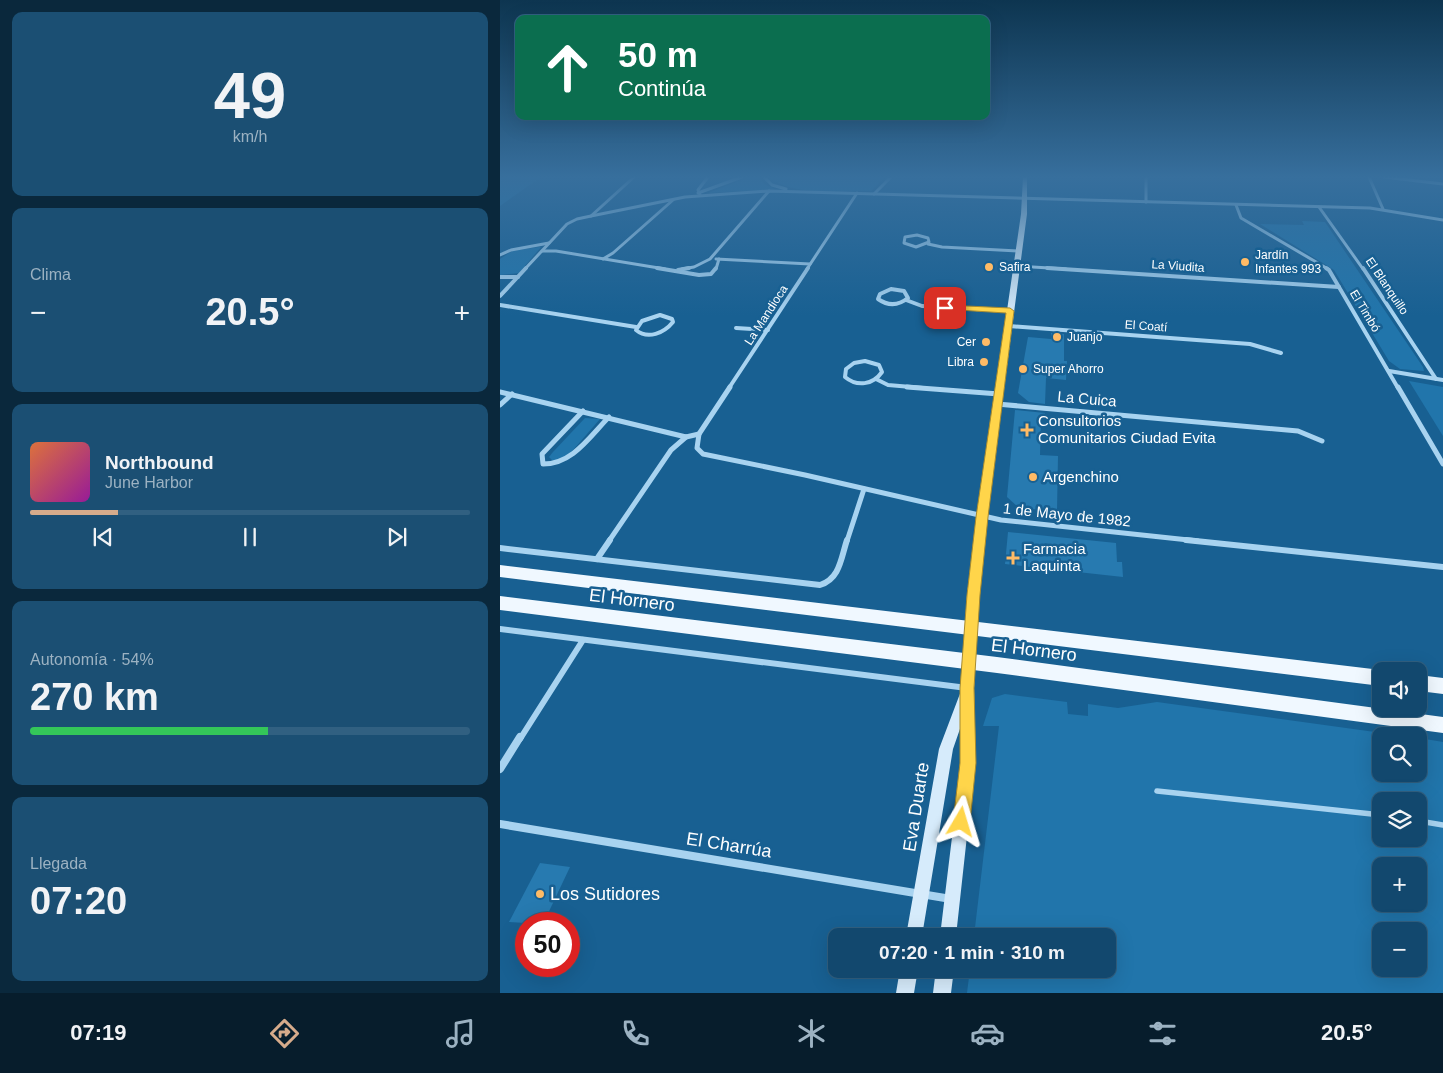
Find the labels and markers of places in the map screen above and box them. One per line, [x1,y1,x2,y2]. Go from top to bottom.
place label: Jardín Infantes 993 [1255,248,1321,276]
marker: Jardín Infantes 993 [1239,256,1251,268]
place label: Safira [999,260,1031,274]
marker: Safira [983,261,995,273]
pin [924,287,966,329]
place label: Juanjo [1067,330,1103,344]
marker: Juanjo [1051,331,1063,343]
place label: Cer [957,335,976,349]
marker: Cer [980,336,992,348]
place label: Libra [947,355,974,369]
marker: Libra [978,356,990,368]
place label: Super Ahorro [1033,362,1104,376]
marker: Super Ahorro [1017,363,1029,375]
place label: Consultorios Comunitarios Ciudad Evita [1038,412,1216,446]
marker: Consultorios Comunitarios Ciudad Evita [1020,423,1034,437]
place label: Argenchino [1043,468,1119,485]
marker: Argenchino [1027,471,1039,483]
place label: Farmacia Laquinta [1023,540,1086,574]
marker: Farmacia Laquinta [1007,552,1019,564]
place label: Los Sutidores [550,884,660,904]
marker: Los Sutidores [534,888,546,900]

